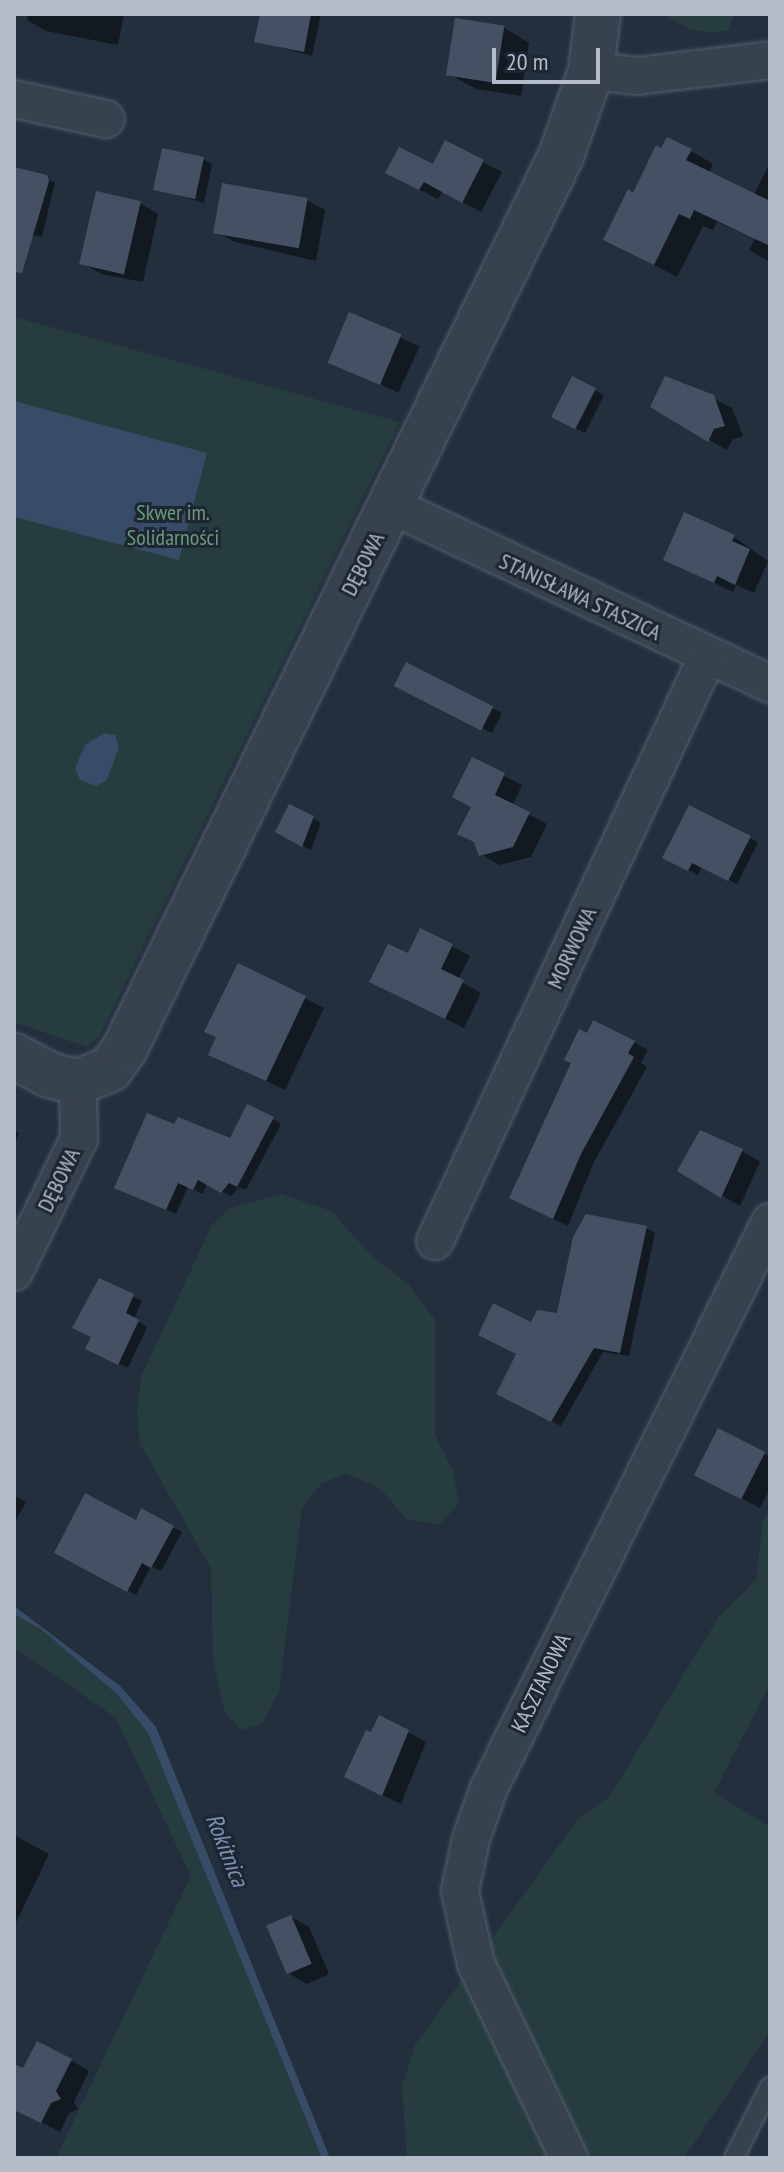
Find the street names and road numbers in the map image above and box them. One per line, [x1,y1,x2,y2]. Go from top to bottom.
street label: DĘBOWA [336,528,390,600]
street label: STANISŁAWA STASZICA [495,548,665,646]
street label: MORWOWA [542,903,602,993]
street label: DĘBOWA [32,1144,86,1216]
street label: KASZTANOWA [506,1629,576,1737]

